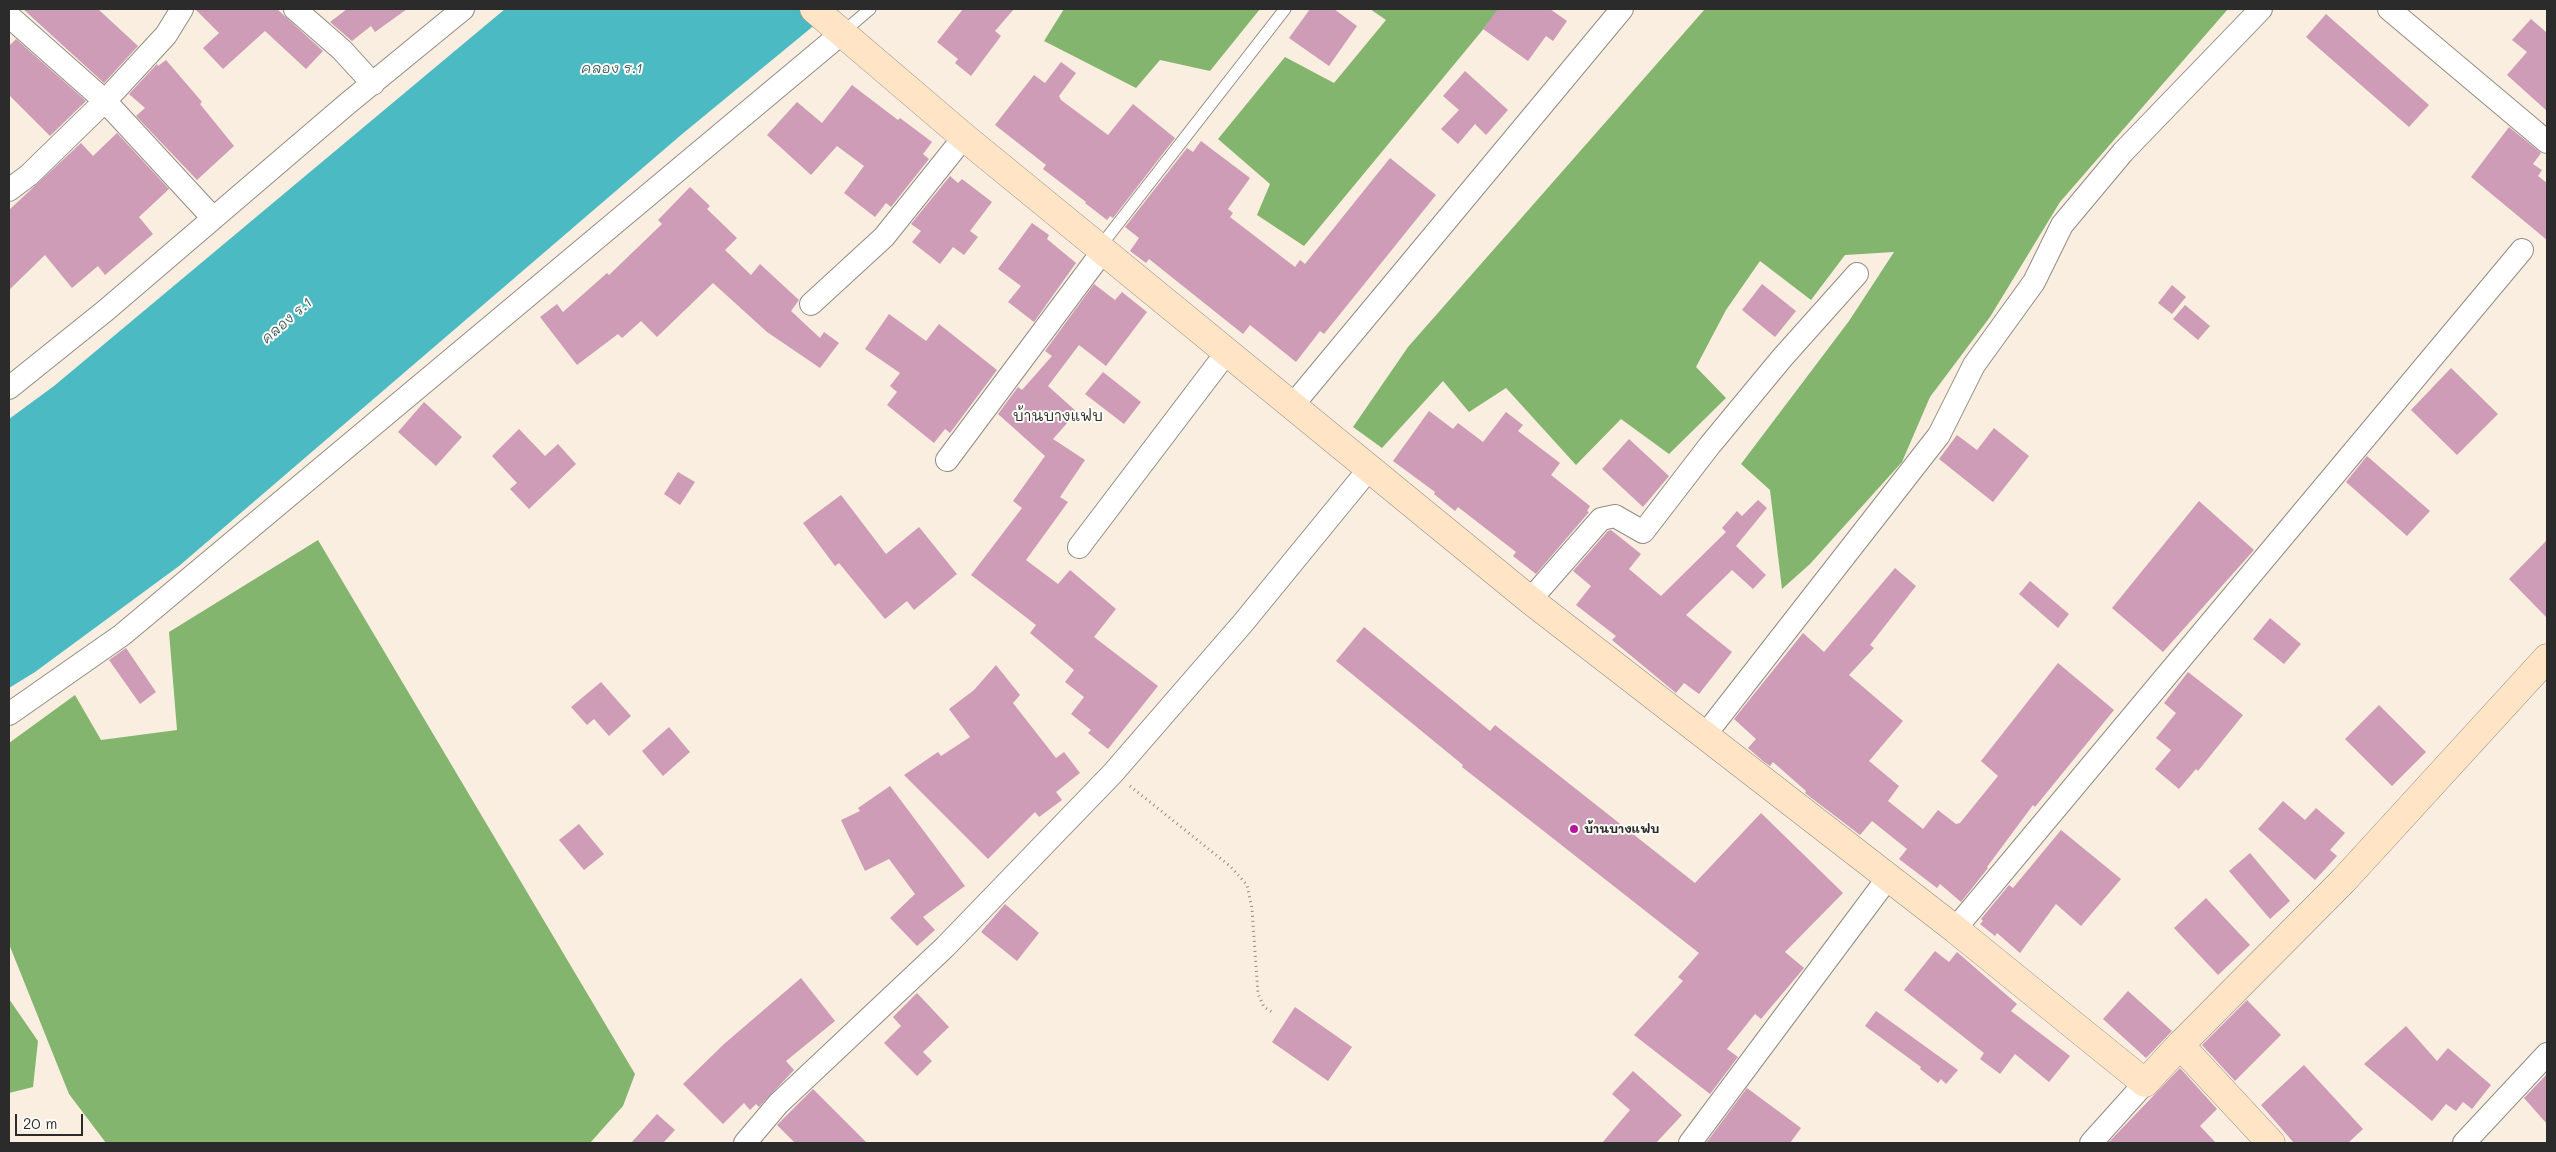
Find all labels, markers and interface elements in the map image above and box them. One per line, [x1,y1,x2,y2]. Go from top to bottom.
water label: คลอง ร.1 [581,61,643,77]
water label: คลอง ร.1 [258,295,316,347]
district label: บ้านบางแฟบ [1013,407,1103,425]
place label: บ้านบางแฟบ [1584,822,1659,836]
marker: บ้านบางแฟบ [1568,823,1580,835]
scale bar [18,1104,85,1136]
text: 20 m [23,1113,57,1133]

